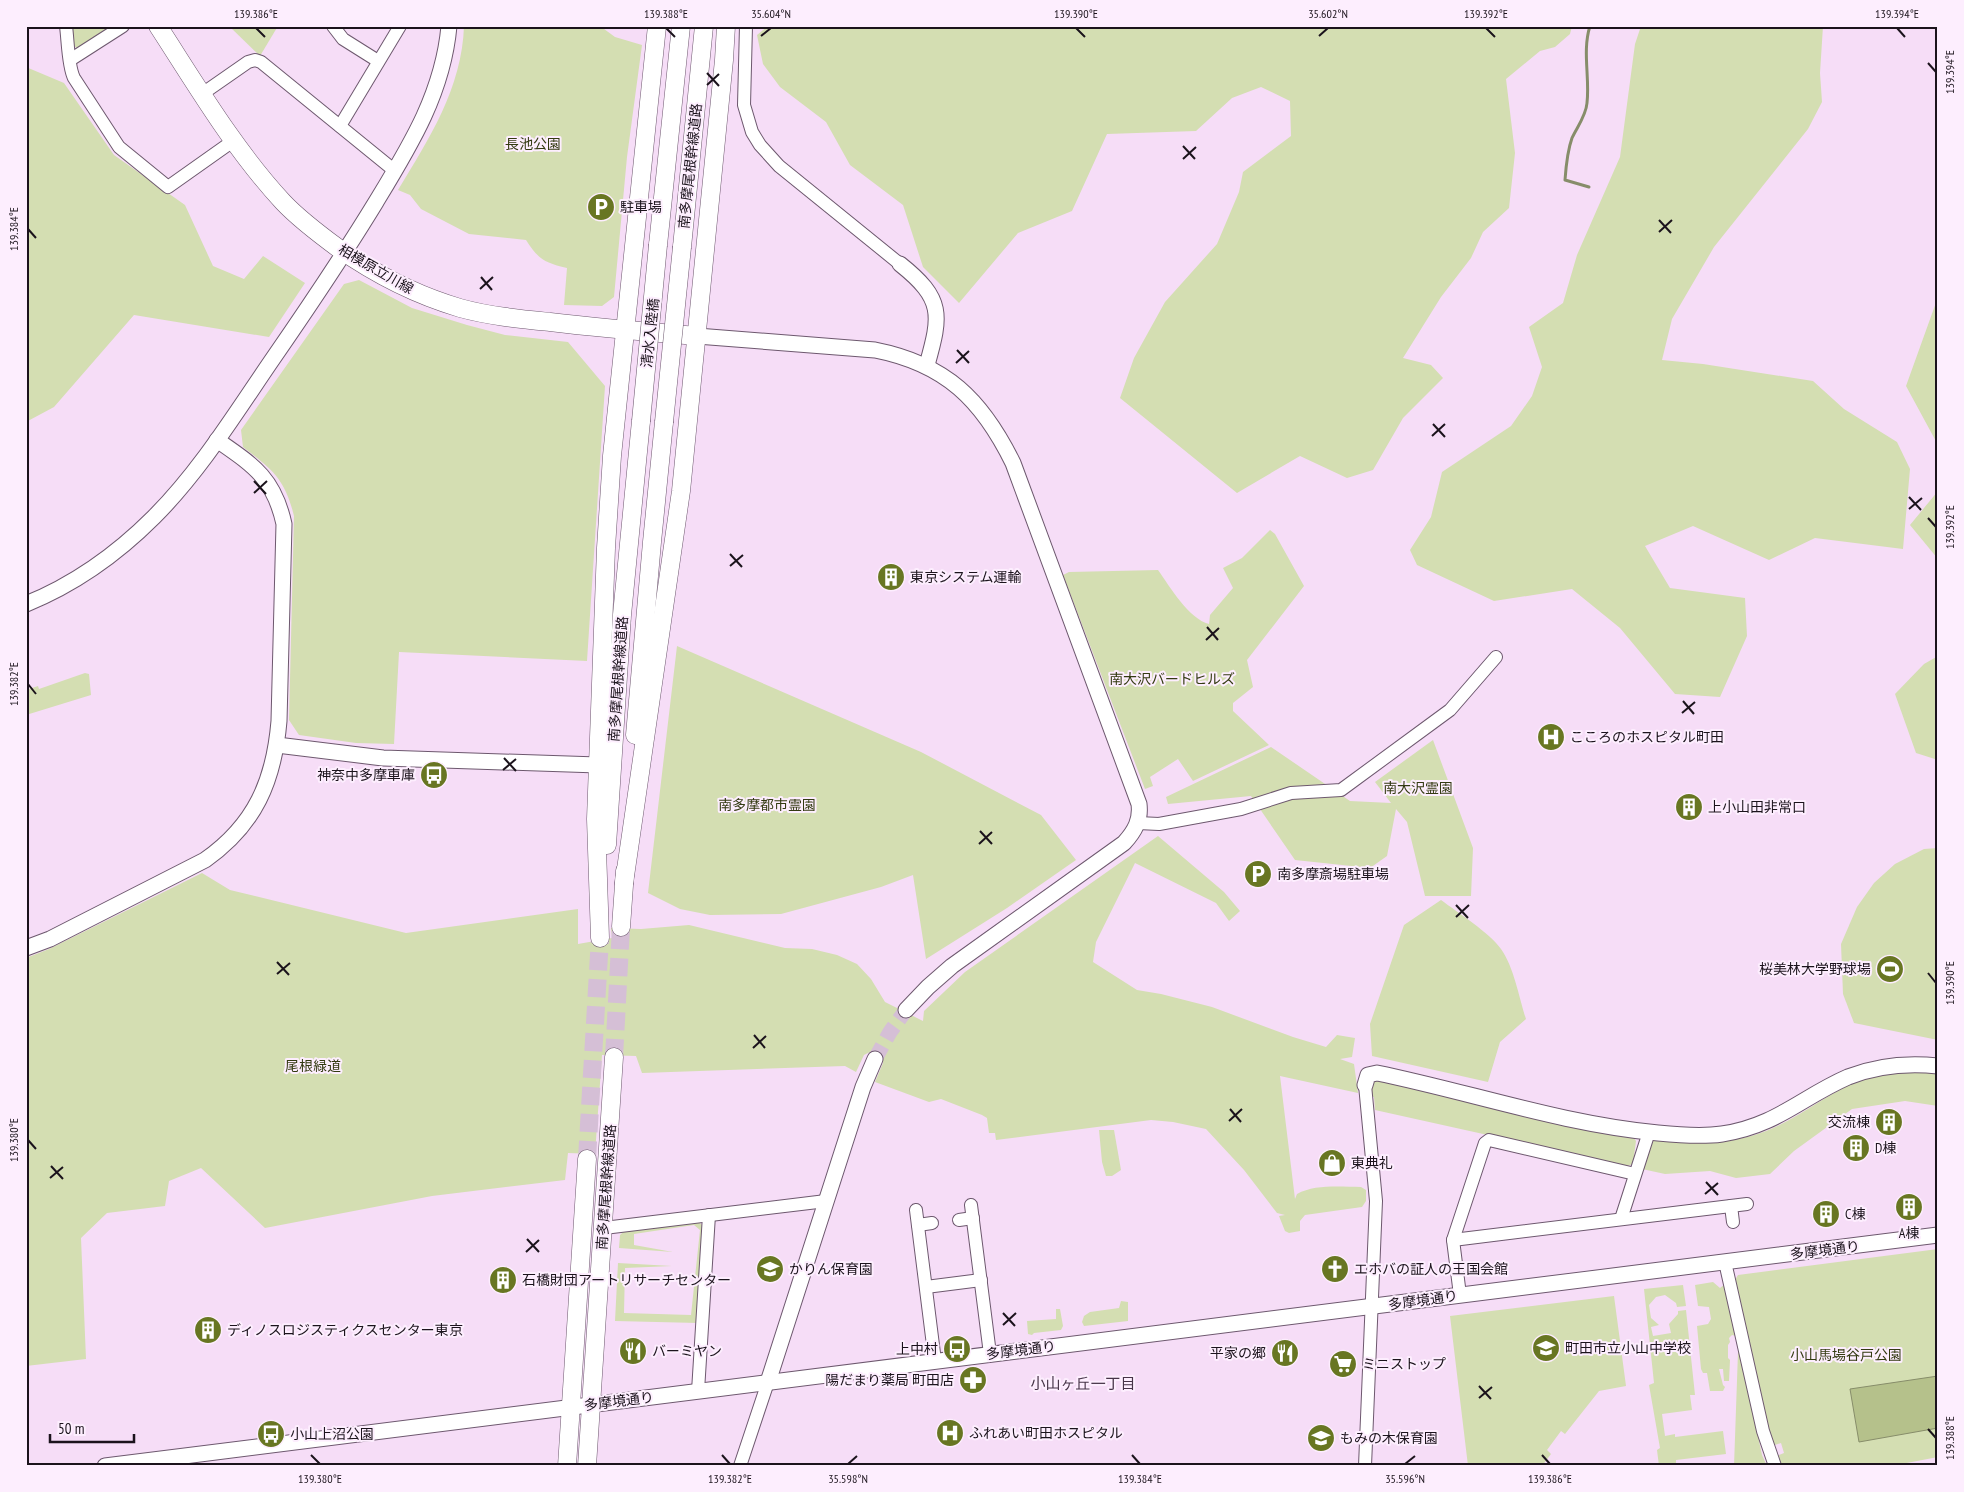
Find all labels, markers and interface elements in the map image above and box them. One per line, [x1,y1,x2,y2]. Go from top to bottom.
text: 139.386°E [234,6,278,21]
text: 139.388°E [644,6,688,21]
text: 35.604°N [751,6,791,21]
text: 139.390°E [1054,6,1098,21]
text: 35.602°N [1308,6,1348,21]
text: 139.392°E [1464,6,1508,21]
text: 139.394°E [1875,6,1919,21]
text: 139.394°E [1942,50,1957,94]
street label: 南多摩尾根幹線道路 [674,102,706,230]
park label: 長池公園 [505,135,561,153]
parking icon: 駐車場 [586,192,616,222]
place label: 駐車場 [620,198,662,216]
text: 139.384°E [6,207,21,251]
street label: 相模原立川線 [335,240,417,298]
street label: 清水入陸橋 [637,297,663,369]
text: 139.392°E [1942,505,1957,549]
building icon: 東京システム運輸 [876,562,906,592]
place label: 東京システム運輸 [910,568,1022,586]
street label: 南多摩尾根幹線道路 [605,616,631,742]
text: 139.382°E [6,662,21,706]
park label: 南大沢バードヒルズ [1109,670,1235,688]
hospital icon: こころのホスピタル町田 [1536,722,1566,752]
place label: こころのホスピタル町田 [1570,728,1724,746]
bus stop icon: 神奈中多摩車庫 [419,760,449,790]
place label: 神奈中多摩車庫 [317,766,415,784]
park label: 南大沢霊園 [1383,779,1453,797]
building icon: 上小山田非常口 [1674,792,1704,822]
park label: 南多摩都市霊園 [718,796,816,814]
place label: 上小山田非常口 [1708,798,1806,816]
parking icon: 南多摩斎場駐車場 [1243,859,1273,889]
place label: 南多摩斎場駐車場 [1277,865,1389,883]
sports icon: 桜美林大学野球場 [1875,954,1905,984]
place label: 桜美林大学野球場 [1759,960,1871,978]
text: 139.390°E [1942,961,1957,1005]
park label: 尾根緑道 [285,1057,341,1075]
building icon: 交流棟 [1874,1107,1904,1137]
place label: 交流棟 [1828,1113,1870,1131]
text: 139.380°E [6,1118,21,1162]
street label: 南多摩尾根幹線道路 [593,1124,619,1250]
building icon: D棟 [1841,1133,1871,1163]
place label: D棟 [1875,1139,1896,1157]
shop icon: 東典礼 [1317,1148,1347,1178]
place label: 東典礼 [1351,1154,1393,1172]
building icon: A棟 [1894,1192,1924,1222]
building icon: C棟 [1811,1199,1841,1229]
place label: C棟 [1845,1205,1865,1223]
place label: A棟 [1899,1224,1919,1242]
street label: 多摩境通り [1789,1237,1861,1263]
school or university icon: かりん保育園 [755,1254,785,1284]
church icon: エホバの証人の王国会館 [1320,1254,1350,1284]
place label: かりん保育園 [789,1260,873,1278]
place label: エホバの証人の王国会館 [1354,1260,1508,1278]
building icon: 石橋財団アートリサーチセンター [488,1265,518,1295]
place label: 石橋財団アートリサーチセンター [522,1271,731,1289]
street label: 多摩境通り [1387,1286,1459,1314]
building icon: ディノスロジスティクスセンター東京 [193,1315,223,1345]
place label: ディノスロジスティクスセンター東京 [227,1321,463,1339]
school or university icon: 町田市立小山中学校 [1531,1333,1561,1363]
bus stop icon: 上中村 [942,1334,972,1364]
restaurant icon: バーミヤン [618,1336,648,1366]
street label: 多摩境通り [985,1337,1057,1363]
restaurant icon: 平家の郷 [1270,1338,1300,1368]
place label: 町田市立小山中学校 [1565,1339,1691,1357]
place label: 上中村 [896,1340,938,1358]
place label: バーミヤン [652,1342,722,1360]
place label: 平家の郷 [1210,1344,1266,1362]
park label: 小山馬場谷戸公園 [1790,1346,1902,1364]
supermarket icon: ミニストップ [1328,1349,1358,1379]
place label: ミニストップ [1362,1355,1446,1373]
pharmacy icon: 陽だまり薬局 町田店 [958,1365,988,1395]
place label: 陽だまり薬局 町田店 [825,1371,954,1389]
district label: 小山ヶ丘一丁目 [1030,1374,1136,1393]
street label: 多摩境通り [583,1388,655,1414]
scale bar [50,1412,134,1444]
text: 139.388°E [1942,1416,1957,1460]
hospital icon: ふれあい町田ホスピタル [935,1418,965,1448]
text: 50 m [58,1419,84,1438]
bus stop icon: 小山上沼公園 [256,1419,286,1449]
school or university icon: もみの木保育園 [1306,1423,1336,1453]
place label: ふれあい町田ホスピタル [969,1424,1123,1442]
place label: 小山上沼公園 [290,1425,374,1443]
place label: もみの木保育園 [1340,1429,1438,1447]
text: 139.380°E [298,1471,342,1486]
text: 139.382°E [708,1471,752,1486]
text: 35.598°N [828,1471,868,1486]
text: 139.384°E [1118,1471,1162,1486]
text: 35.596°N [1385,1471,1425,1486]
text: 139.386°E [1528,1471,1572,1486]

